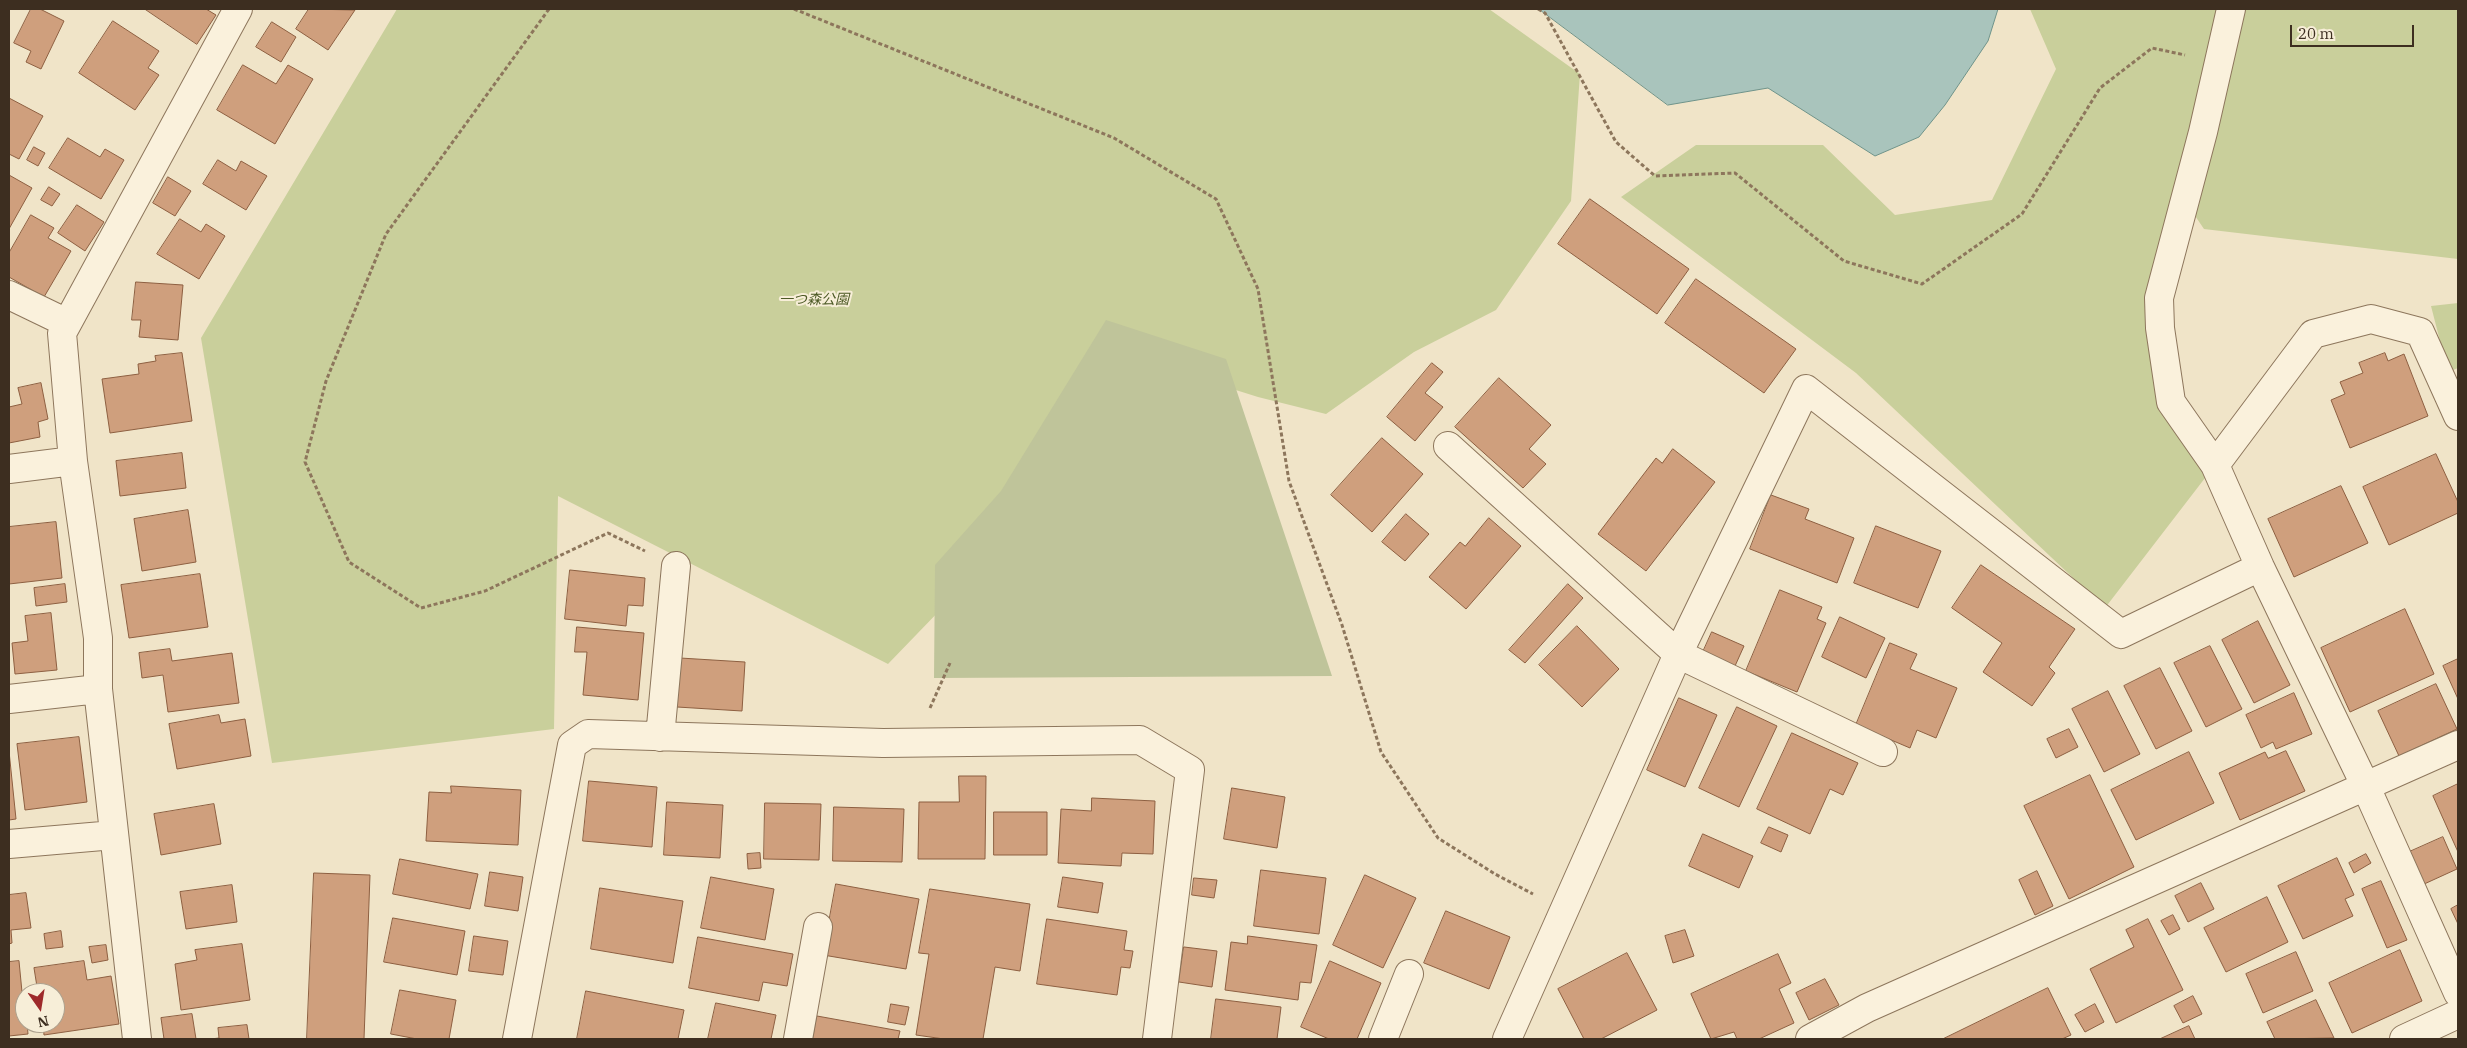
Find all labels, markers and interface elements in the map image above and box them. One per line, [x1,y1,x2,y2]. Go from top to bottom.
scale bar [2292,15,2416,47]
text: 20 m [2298,24,2334,43]
park label: 一つ森公園 [779,292,849,308]
north arrow [15,983,65,1033]
text: N [36,1012,51,1032]

